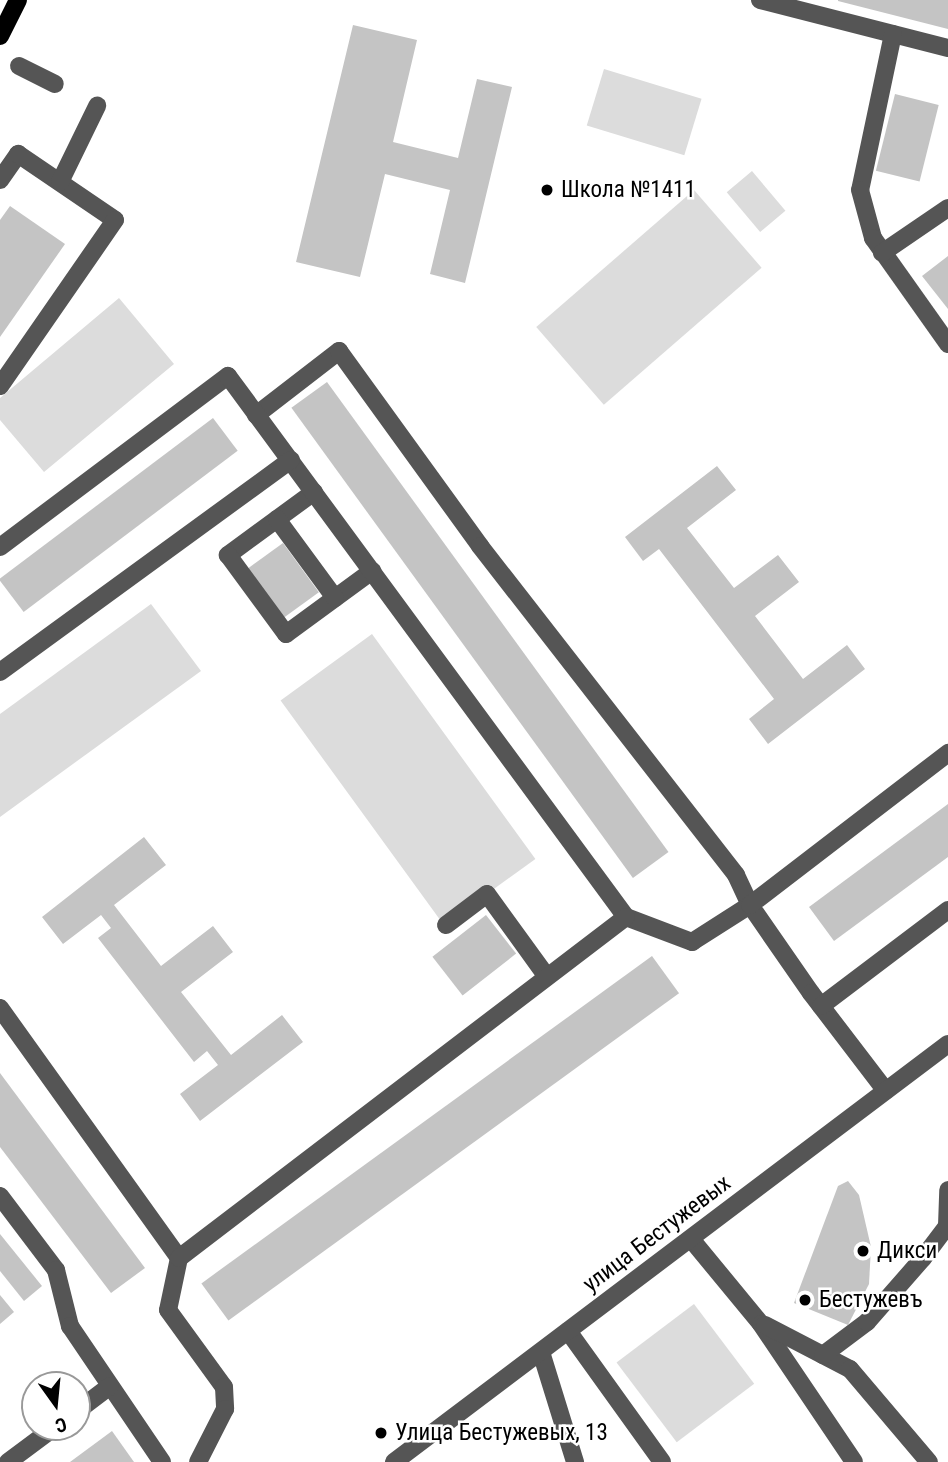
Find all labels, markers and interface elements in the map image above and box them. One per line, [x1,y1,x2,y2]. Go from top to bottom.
place label: Школа №1411 [561,176,696,204]
marker: Школа №1411 [539,182,555,198]
street label: улица Бестужевых [578,1170,736,1298]
place label: Дикси [877,1237,937,1265]
marker: Дикси [855,1243,871,1259]
place label: Бестужевъ [819,1286,922,1314]
marker: Бестужевъ [797,1292,813,1308]
north arrow [21,1371,91,1441]
text: С [53,1412,69,1437]
place label: Улица Бестужевых, 13 [395,1419,608,1447]
marker: Улица Бестужевых, 13 [373,1425,389,1441]

